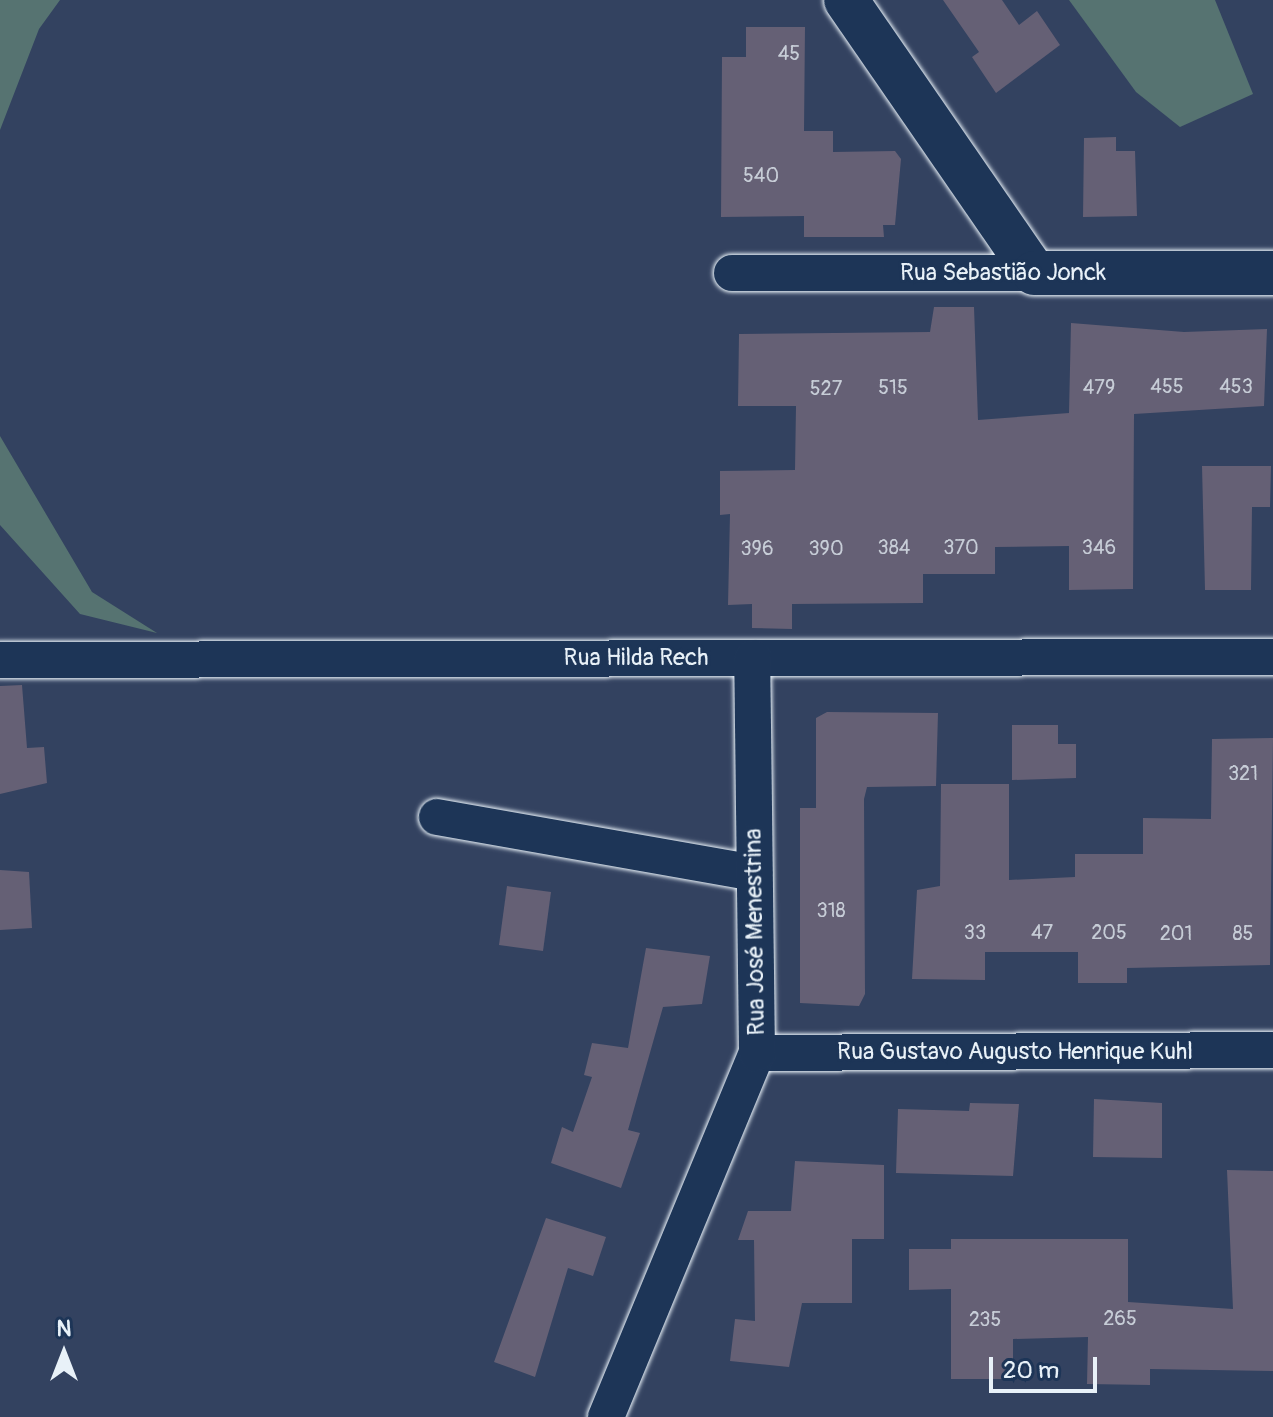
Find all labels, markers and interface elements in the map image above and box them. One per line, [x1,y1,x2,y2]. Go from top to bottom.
house number: 45 [778,41,800,65]
house number: 540 [743,163,779,187]
street label: Rua Sebastião Jonck [900,259,1106,287]
house number: 455 [1150,374,1184,398]
house number: 453 [1219,374,1253,398]
house number: 515 [878,375,908,399]
house number: 479 [1083,375,1115,399]
house number: 527 [810,376,842,400]
house number: 384 [878,535,910,559]
house number: 370 [943,535,979,559]
house number: 346 [1082,535,1116,559]
house number: 396 [740,536,774,560]
house number: 390 [808,536,844,560]
street label: Rua Hilda Rech [564,644,708,672]
house number: 321 [1228,761,1258,785]
street label: Rua José Menestrina [739,828,771,1036]
house number: 318 [816,898,846,922]
house number: 33 [964,920,986,944]
house number: 47 [1031,920,1053,944]
house number: 205 [1091,920,1127,944]
house number: 201 [1160,921,1192,945]
house number: 85 [1233,921,1253,945]
street label: Rua Gustavo Augusto Henrique Kuhl [837,1038,1193,1066]
house number: 265 [1103,1306,1137,1330]
house number: 235 [969,1307,1001,1331]
north arrow [24,1313,104,1393]
text: N [57,1315,71,1343]
scale bar [993,1341,1101,1391]
text: 20 m [1003,1356,1059,1385]

